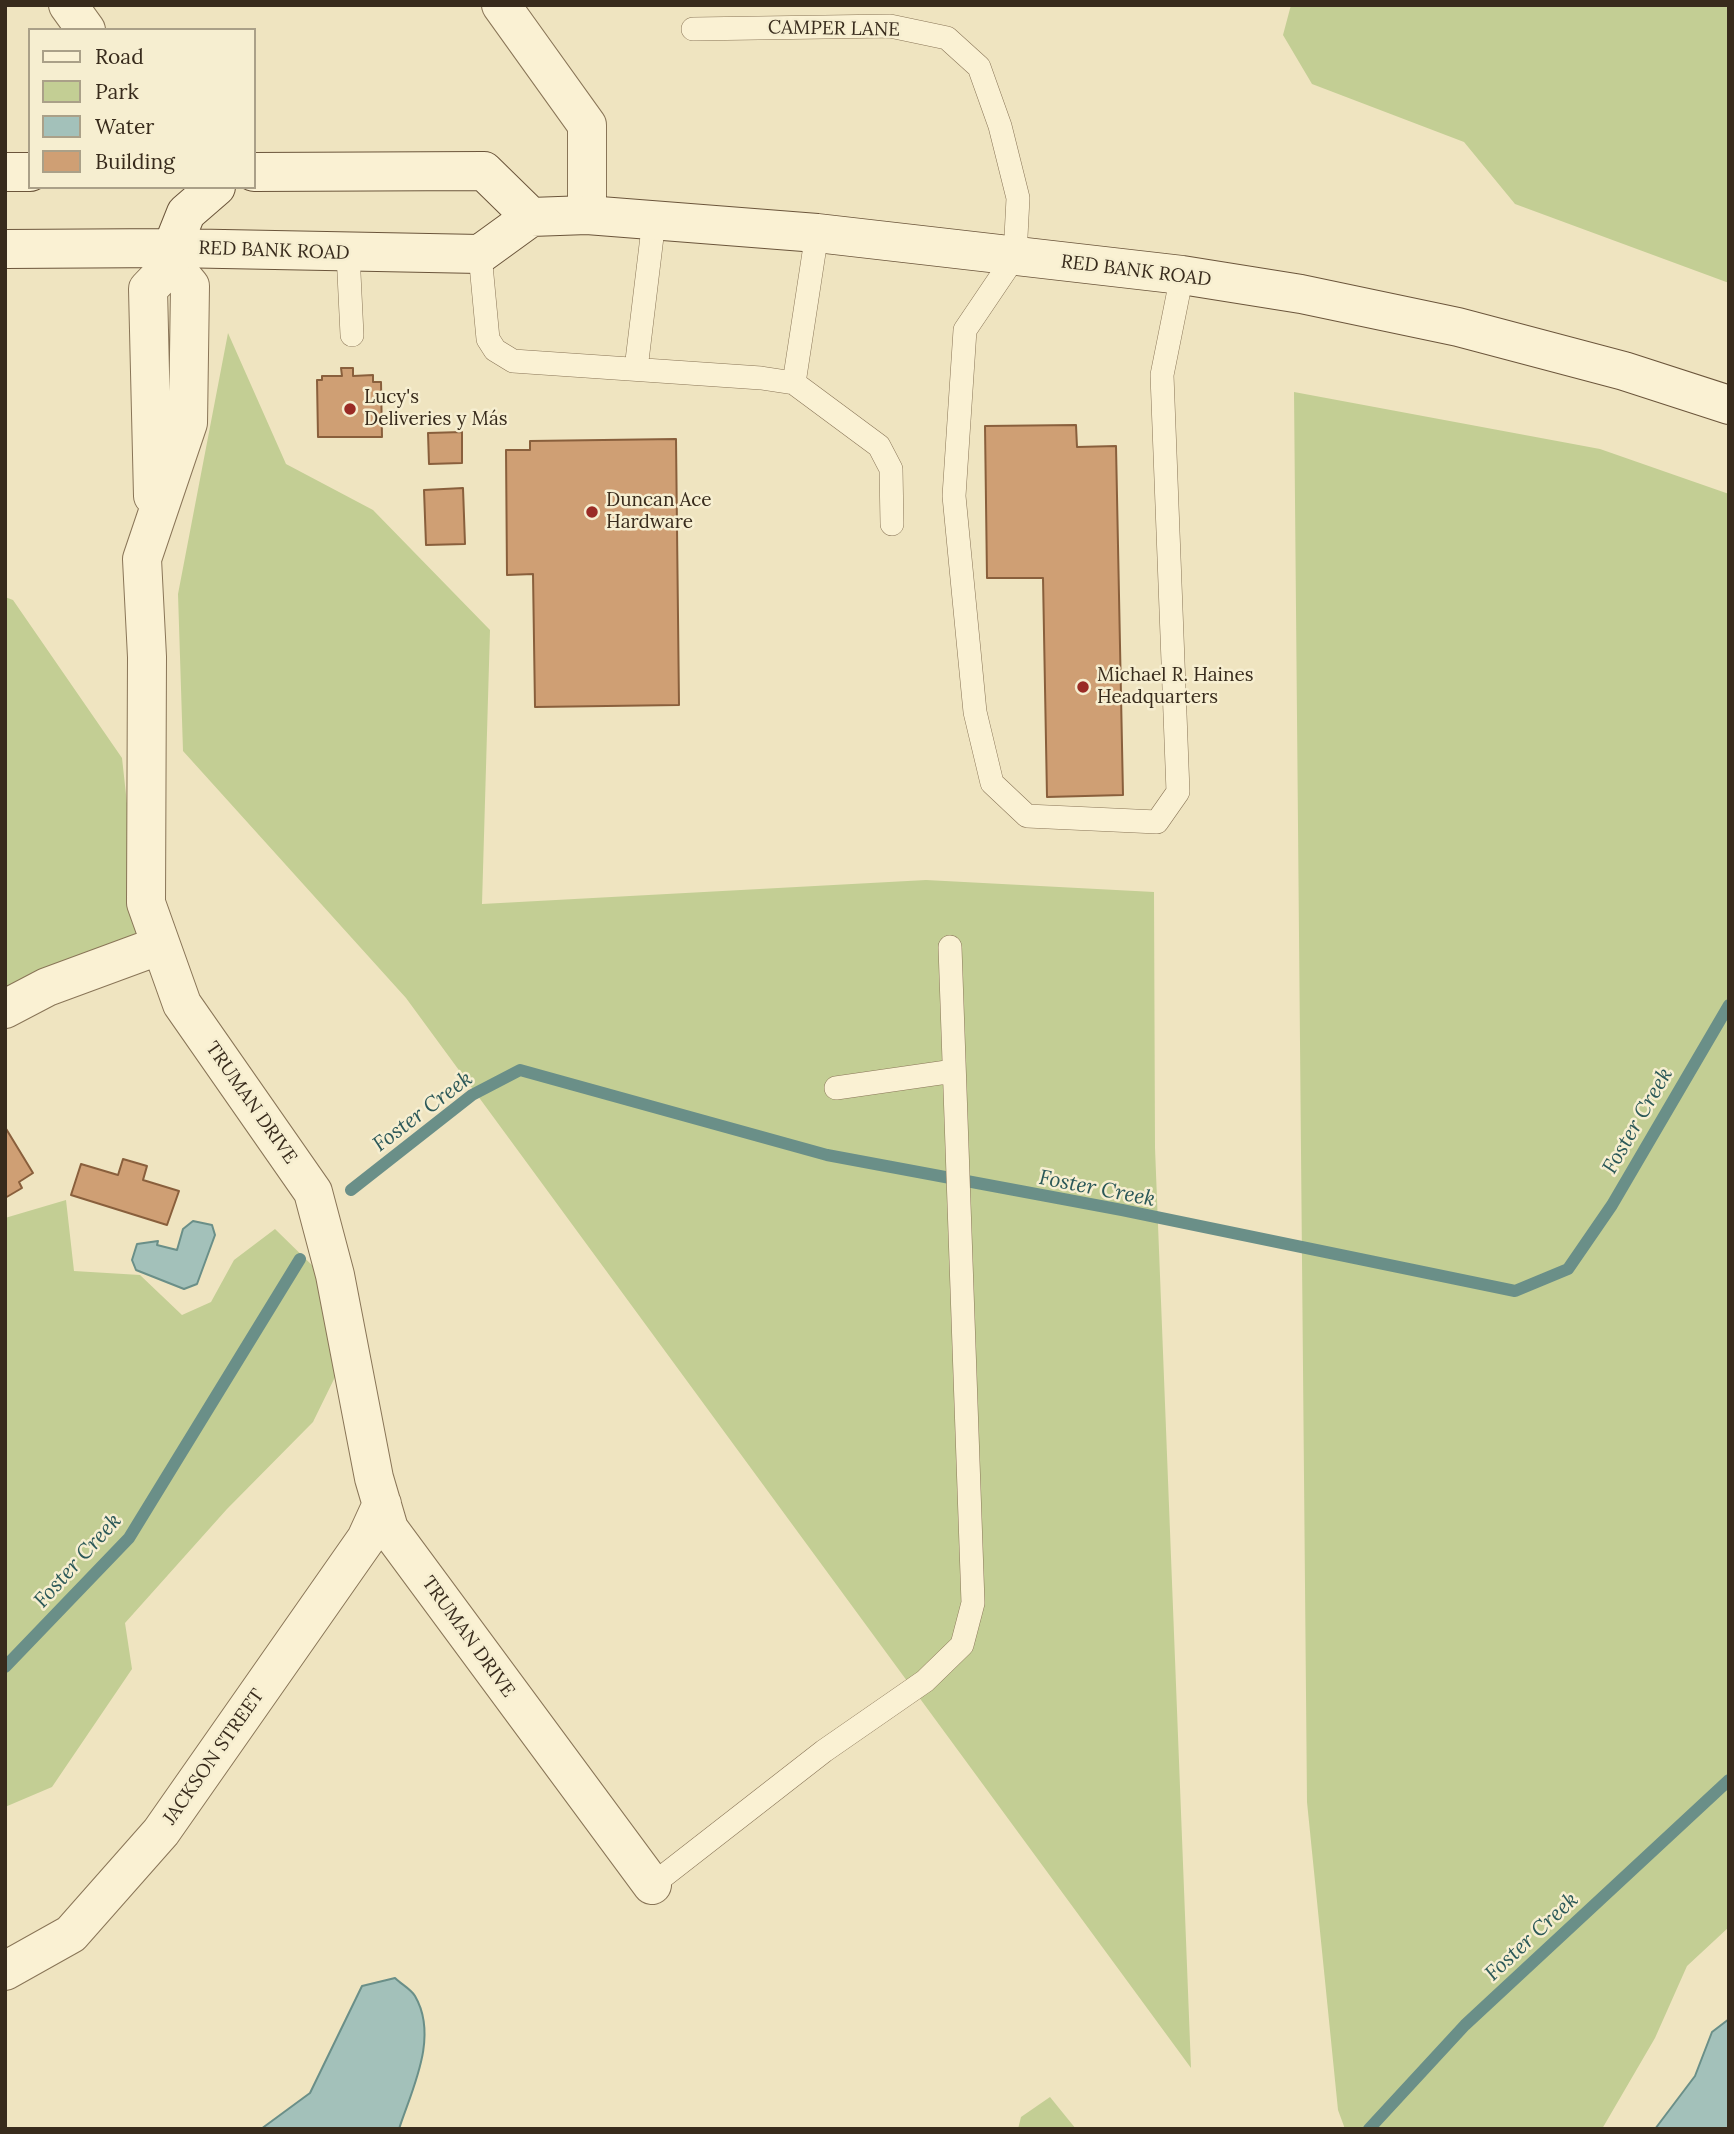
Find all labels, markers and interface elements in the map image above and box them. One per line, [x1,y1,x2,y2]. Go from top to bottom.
street label: CAMPER LANE [768,16,900,42]
legend [28,28,256,189]
text: Road [95,43,144,70]
text: Park [95,78,139,105]
text: Water [95,113,154,140]
text: Building [95,148,175,175]
street label: RED BANK ROAD [198,237,350,265]
street label: RED BANK ROAD [1060,250,1212,292]
place label: Lucy's Deliveries y Más [364,387,507,431]
marker: Lucy's Deliveries y Más [342,401,358,417]
place label: Duncan Ace Hardware [606,490,712,534]
marker: Duncan Ace Hardware [584,504,600,520]
place label: Michael R. Haines Headquarters [1097,665,1254,709]
marker: Michael R. Haines Headquarters [1075,679,1091,695]
street label: TRUMAN DRIVE [200,1038,302,1168]
water label: Foster Creek [1598,1064,1678,1178]
water label: Foster Creek [368,1066,478,1158]
water label: Foster Creek [1037,1165,1157,1213]
water label: Foster Creek [29,1509,127,1613]
street label: TRUMAN DRIVE [417,1572,519,1702]
street label: JACKSON STREET [159,1685,269,1829]
water label: Foster Creek [1480,1888,1584,1986]

